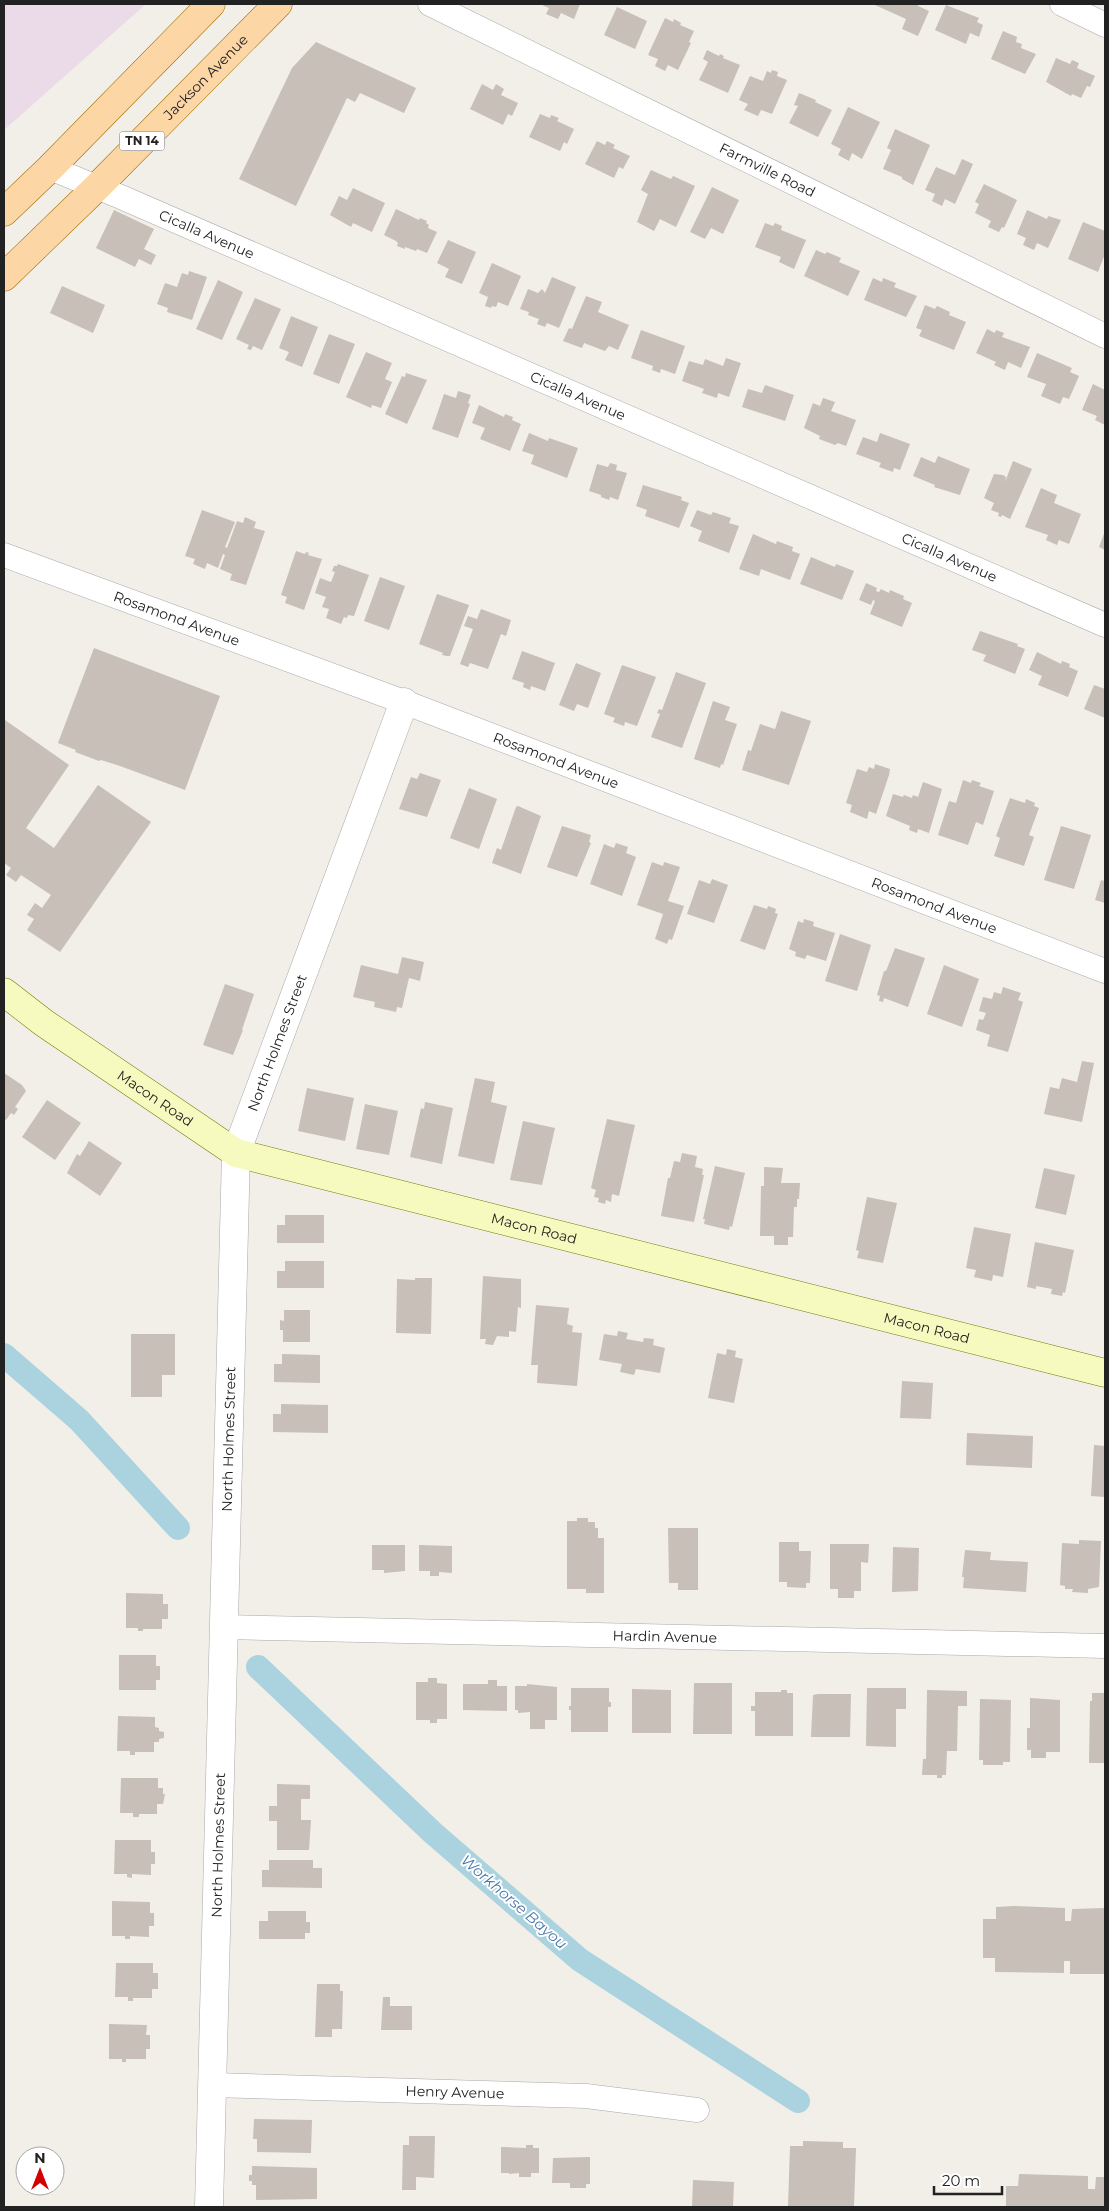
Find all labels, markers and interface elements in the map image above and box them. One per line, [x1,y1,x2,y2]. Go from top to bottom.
street label: Jackson Avenue [159,31,252,124]
road number: TN 14 [120,132,164,150]
street label: Farmville Road [716,139,818,201]
street label: Cicalla Avenue [156,206,257,263]
street label: Cicalla Avenue [527,367,628,424]
street label: Cicalla Avenue [899,529,1000,586]
street label: Rosamond Avenue [111,587,242,650]
street label: Rosamond Avenue [491,728,621,793]
street label: Rosamond Avenue [869,873,1000,938]
street label: North Holmes Street [243,971,311,1114]
street label: Macon Road [114,1066,197,1130]
street label: Macon Road [489,1209,579,1248]
street label: Macon Road [882,1308,972,1347]
street label: North Holmes Street [218,1366,240,1512]
street label: Hardin Avenue [613,1626,717,1647]
street label: North Holmes Street [207,1772,229,1918]
water label: Workhorse Bayou [457,1850,571,1953]
street label: Henry Avenue [405,2082,505,2103]
north arrow [15,2146,65,2196]
text: N [34,2149,46,2167]
scale bar [934,2164,1002,2196]
text: 20 m [942,2171,980,2190]

